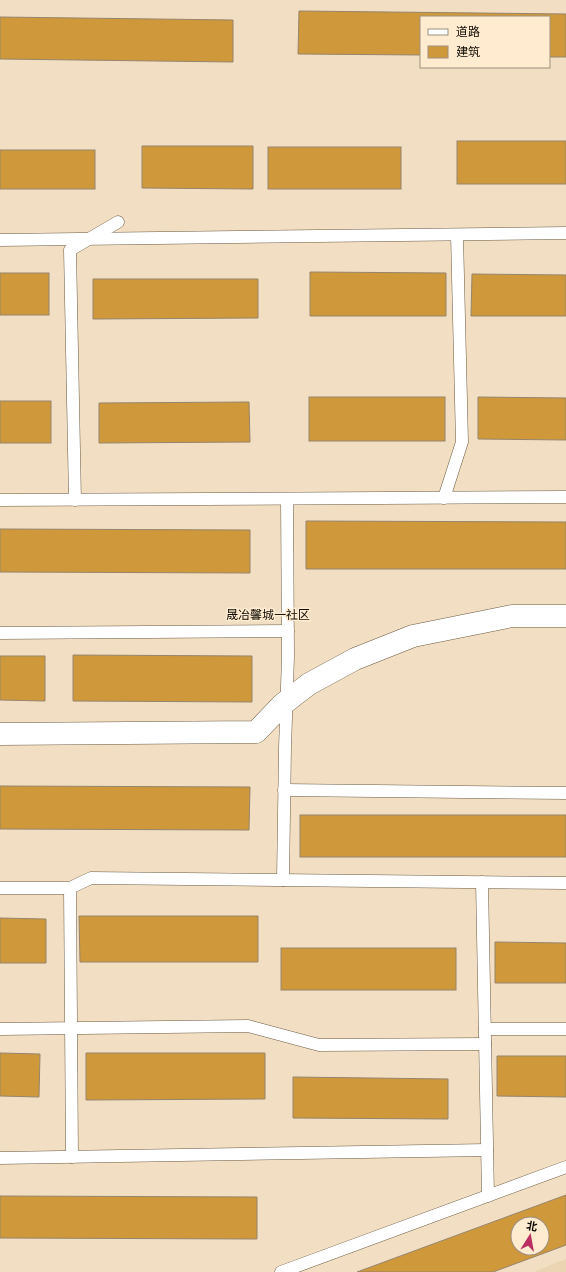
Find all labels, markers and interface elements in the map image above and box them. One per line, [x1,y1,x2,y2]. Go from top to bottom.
legend [420,16,550,68]
text: 道路 [456,23,480,40]
text: 建筑 [456,43,480,60]
district label: 晟冶馨城一社区 [226,606,310,623]
north arrow [510,1216,550,1256]
text: 北 [525,1217,539,1235]

